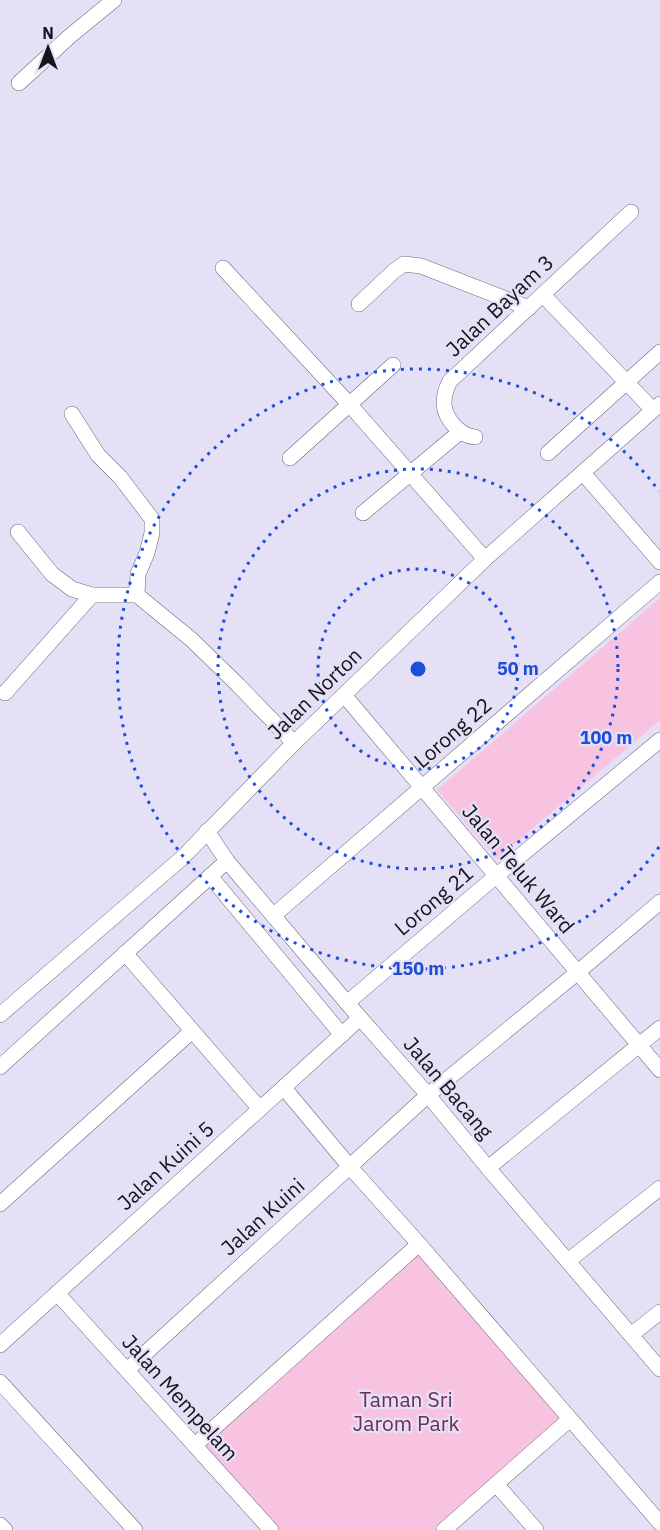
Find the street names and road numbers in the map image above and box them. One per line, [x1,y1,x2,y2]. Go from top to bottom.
street label: Jalan Bayam 3 [439,248,559,363]
street label: Jalan Norton [261,641,368,745]
street label: Lorong 22 [407,691,497,774]
street label: Jalan Teluk Ward [456,798,581,939]
street label: Lorong 21 [388,859,479,941]
street label: Jalan Bacang [398,1030,500,1144]
street label: Jalan Kuini 5 [111,1114,220,1216]
street label: Jalan Kuini [215,1171,310,1261]
street label: Jalan Mempelam [116,1328,245,1467]

